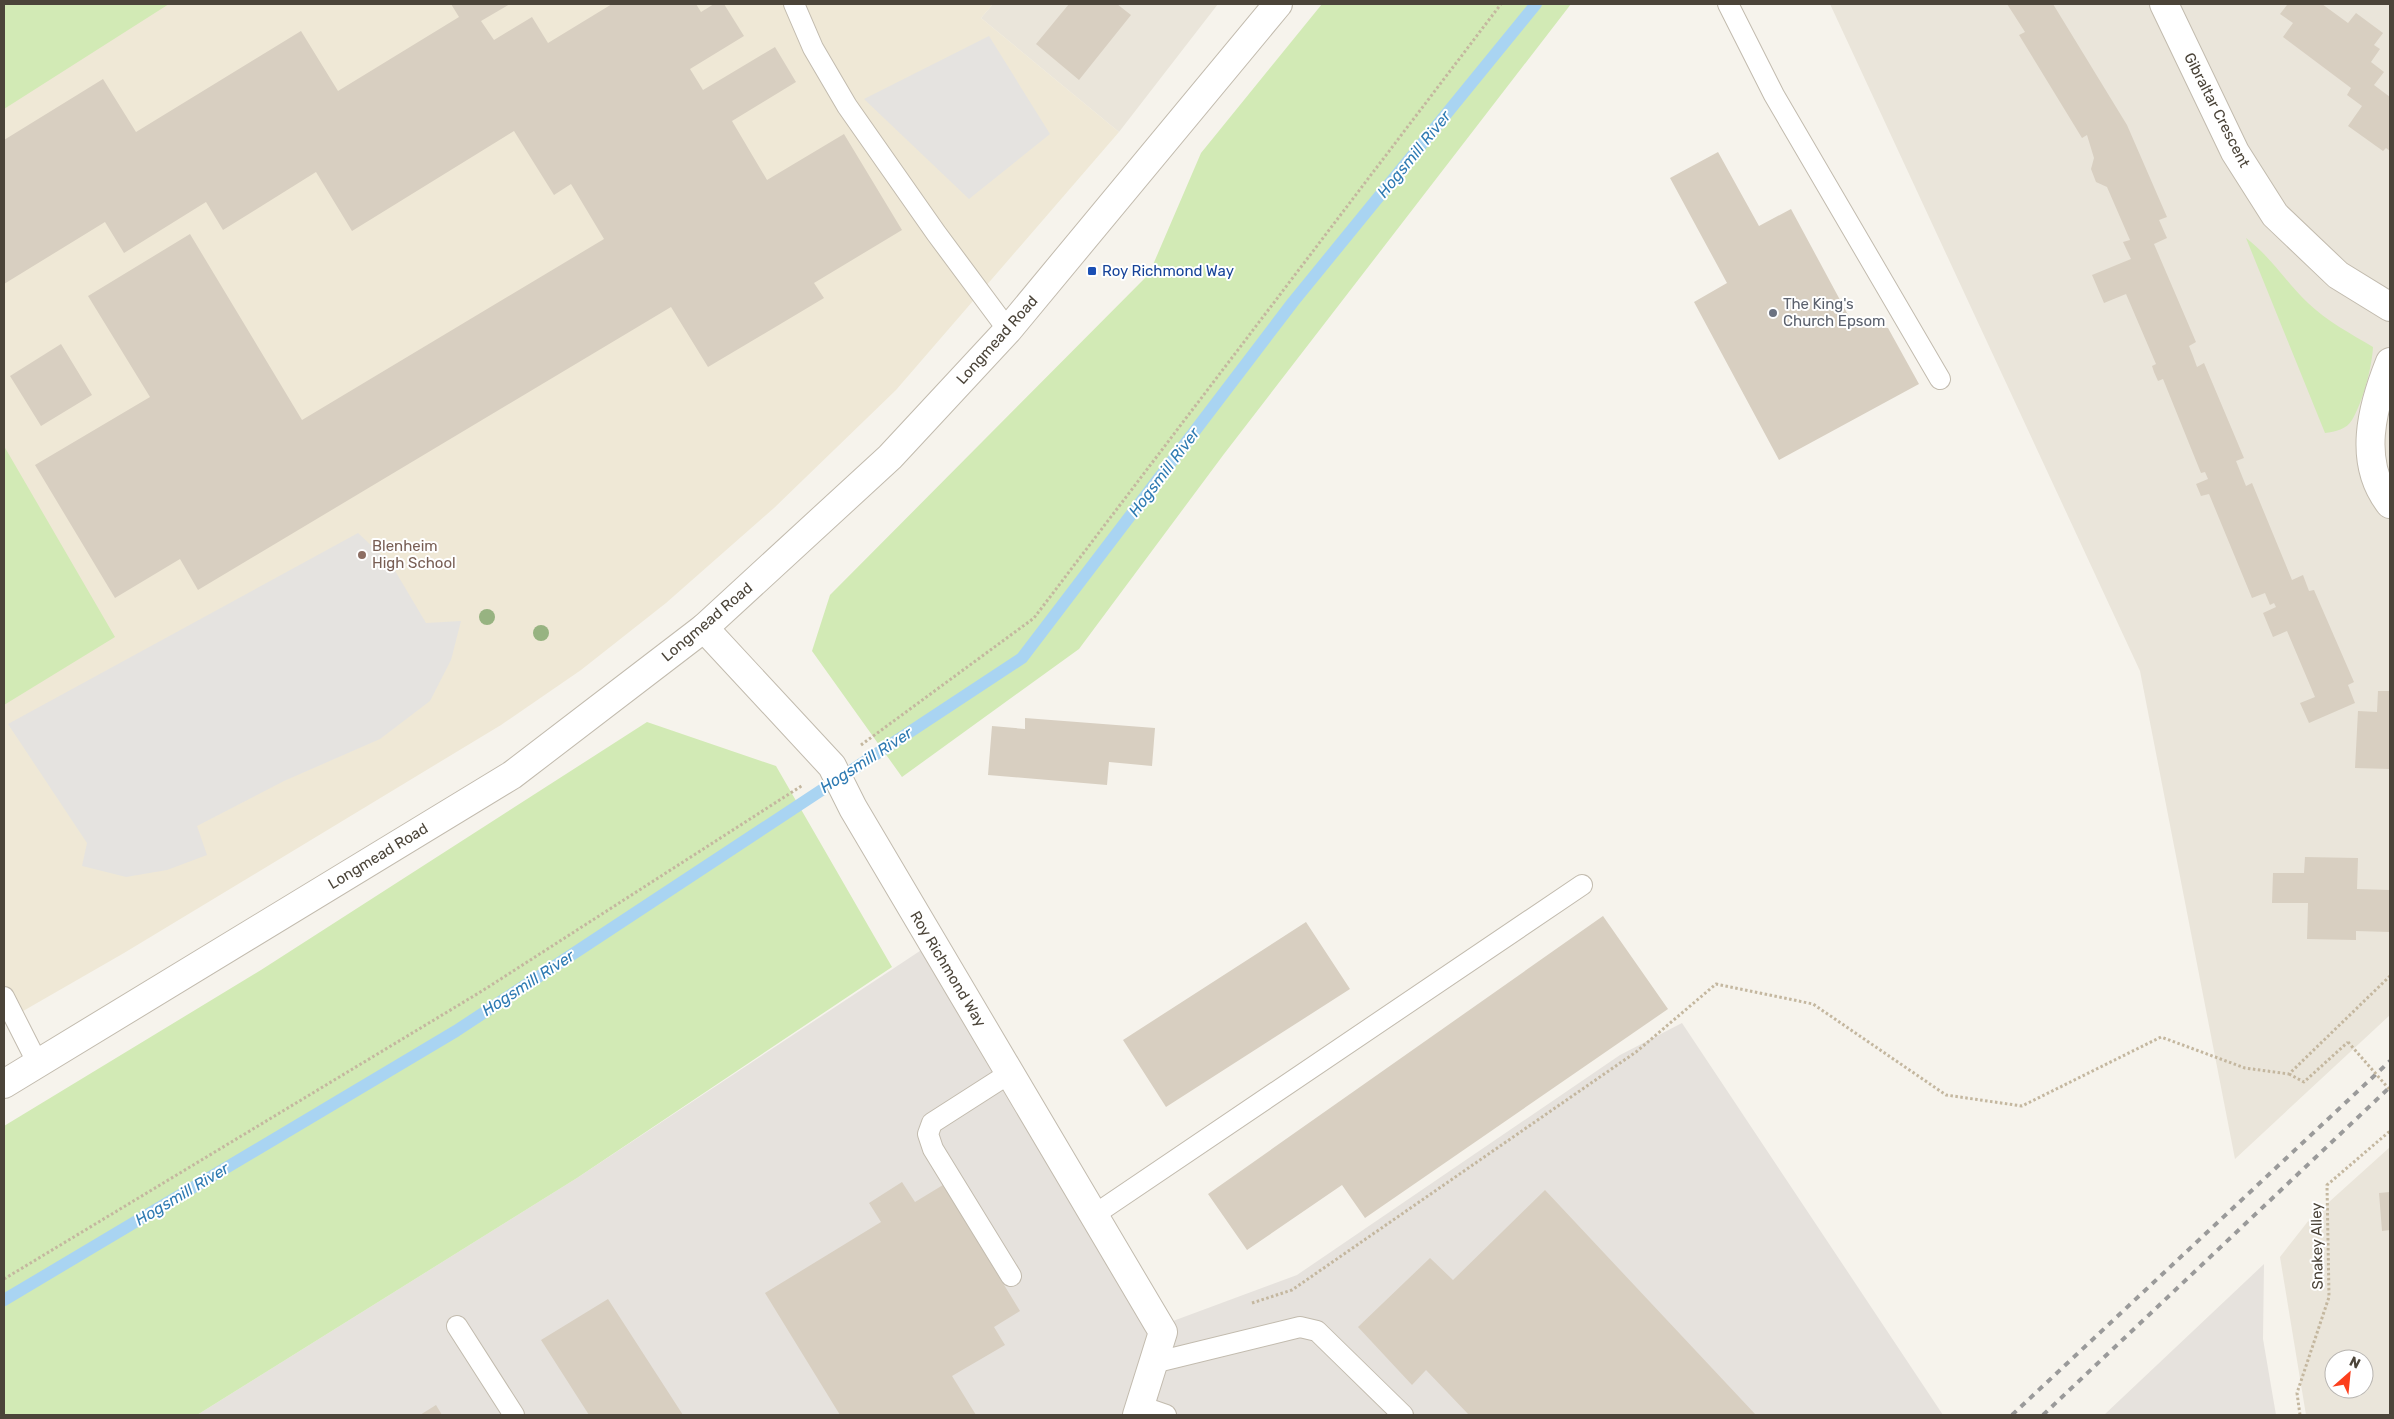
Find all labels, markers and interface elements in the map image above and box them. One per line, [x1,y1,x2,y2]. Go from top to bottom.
street label: Gibraltar Crescent [2180,50,2254,171]
water label: Hogsmill River [1373,106,1455,201]
place label: Roy Richmond Way [1102,262,1234,280]
marker: Roy Richmond Way [1086,265,1098,277]
street label: Longmead Road [952,292,1042,388]
place label: The King's Church Epsom [1783,295,1885,330]
marker: The King's Church Epsom [1767,307,1779,319]
water label: Hogsmill River [1124,423,1204,520]
place label: Blenheim High School [372,537,456,572]
marker: Blenheim High School [356,549,368,561]
street label: Longmead Road [658,579,756,665]
water label: Hogsmill River [816,723,916,797]
street label: Longmead Road [325,819,431,893]
street label: Roy Richmond Way [906,908,990,1030]
water label: Hogsmill River [478,946,578,1020]
water label: Hogsmill River [132,1158,233,1229]
street label: Snakey Alley [2307,1202,2327,1290]
north arrow [2324,1349,2374,1399]
text: N [2346,1353,2363,1373]

